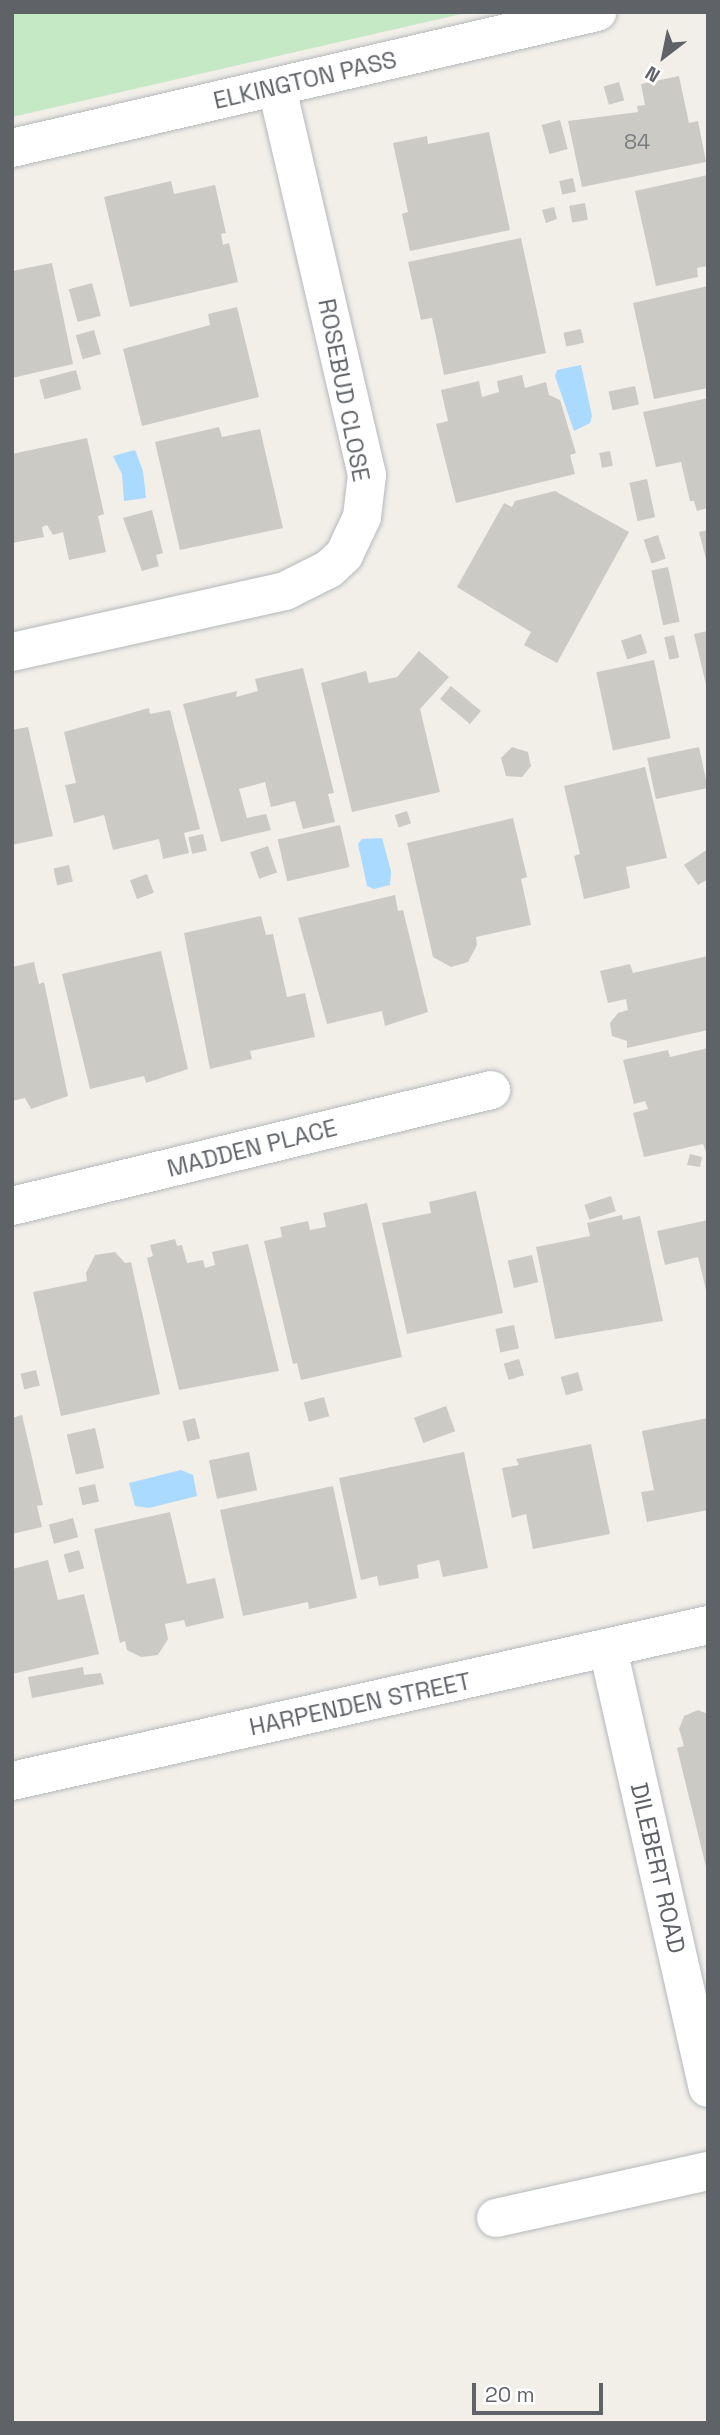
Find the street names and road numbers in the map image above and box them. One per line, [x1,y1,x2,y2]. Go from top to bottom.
street label: ELKINGTON PASS [210,45,400,115]
street label: ROSEBUD CLOSE [312,296,376,484]
street label: MADDEN PLACE [164,1113,340,1183]
street label: HARPENDEN STREET [247,1666,473,1742]
street label: DILEBERT ROAD [624,1780,692,1956]

